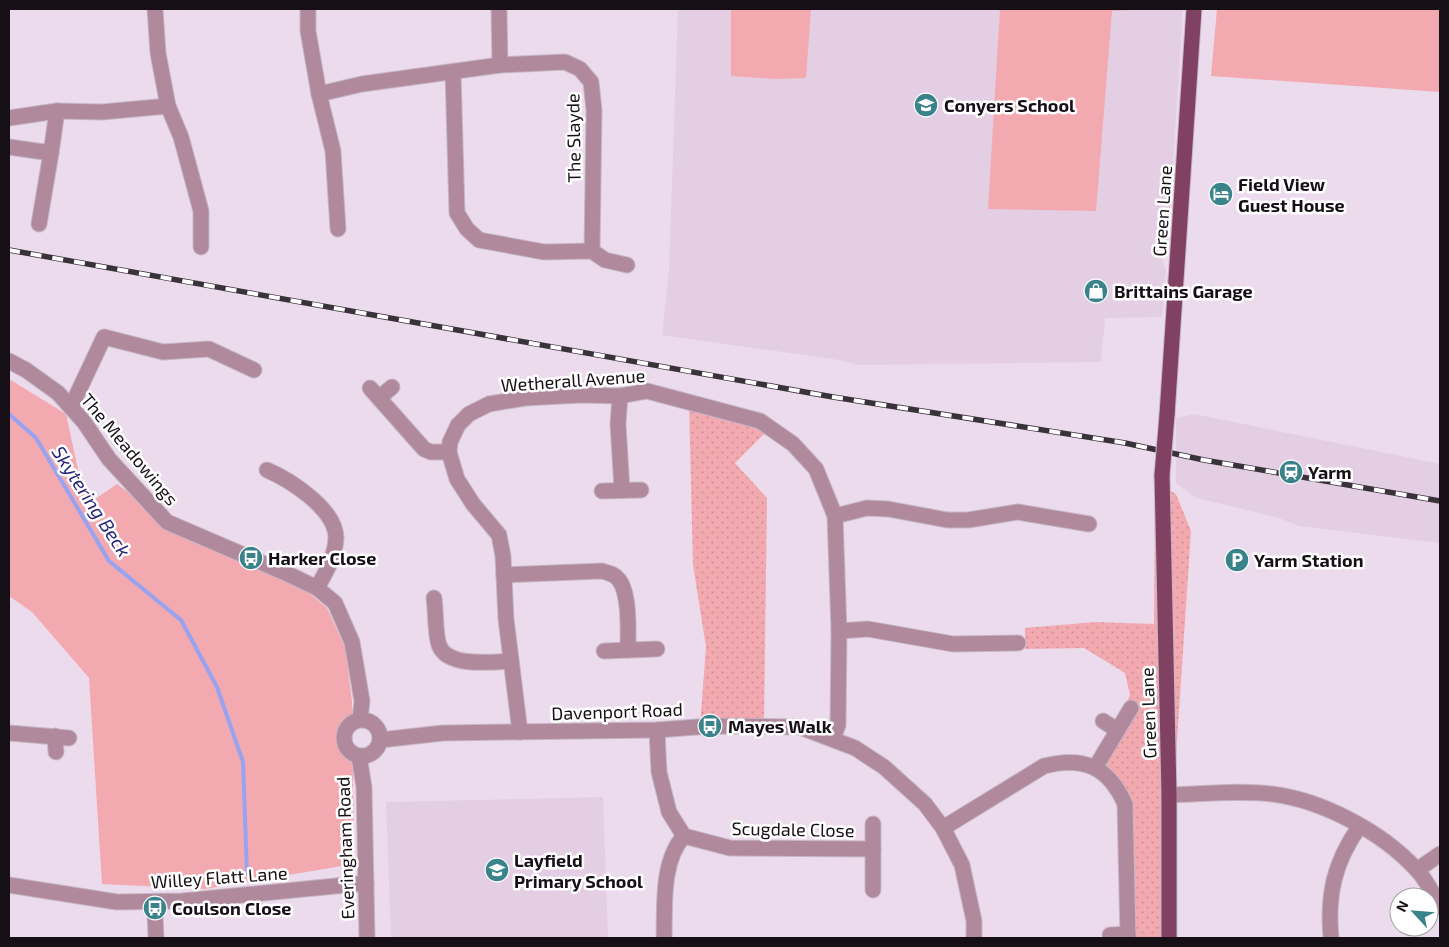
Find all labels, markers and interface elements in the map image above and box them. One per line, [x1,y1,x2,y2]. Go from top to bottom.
school or university icon: Conyers School [913,92,939,118]
street label: The Slayde [561,93,585,183]
place label: Conyers School [944,94,1075,116]
street label: Green Lane [1148,165,1176,257]
place label: Field View Guest House [1238,173,1345,216]
hotel icon: Field View Guest House [1208,181,1234,207]
shop icon: Brittains Garage [1083,278,1109,304]
place label: Brittains Garage [1114,280,1253,302]
street label: Wetherall Avenue [500,364,646,396]
street label: The Meadowings [77,389,183,509]
water label: Skytering Beck [47,441,136,561]
station icon: Yarm [1278,459,1304,485]
place label: Yarm [1308,461,1352,483]
bus stop icon: Harker Close [238,545,264,571]
place label: Harker Close [268,547,376,569]
parking icon: Yarm Station [1224,547,1250,573]
place label: Yarm Station [1254,549,1364,571]
street label: Green Lane [1135,667,1161,759]
street label: Davenport Road [551,698,683,724]
bus stop icon: Mayes Walk [697,713,723,739]
place label: Mayes Walk [728,715,832,737]
street label: Everingham Road [332,776,358,920]
street label: Scugdale Close [731,817,855,841]
place label: Layfield Primary School [514,849,643,892]
school or university icon: Layfield Primary School [484,857,510,883]
street label: Willey Flatt Lane [150,861,288,893]
north arrow [1389,887,1439,937]
bus stop icon: Coulson Close [142,895,168,921]
place label: Coulson Close [172,897,291,919]
text: N [1392,898,1412,914]

